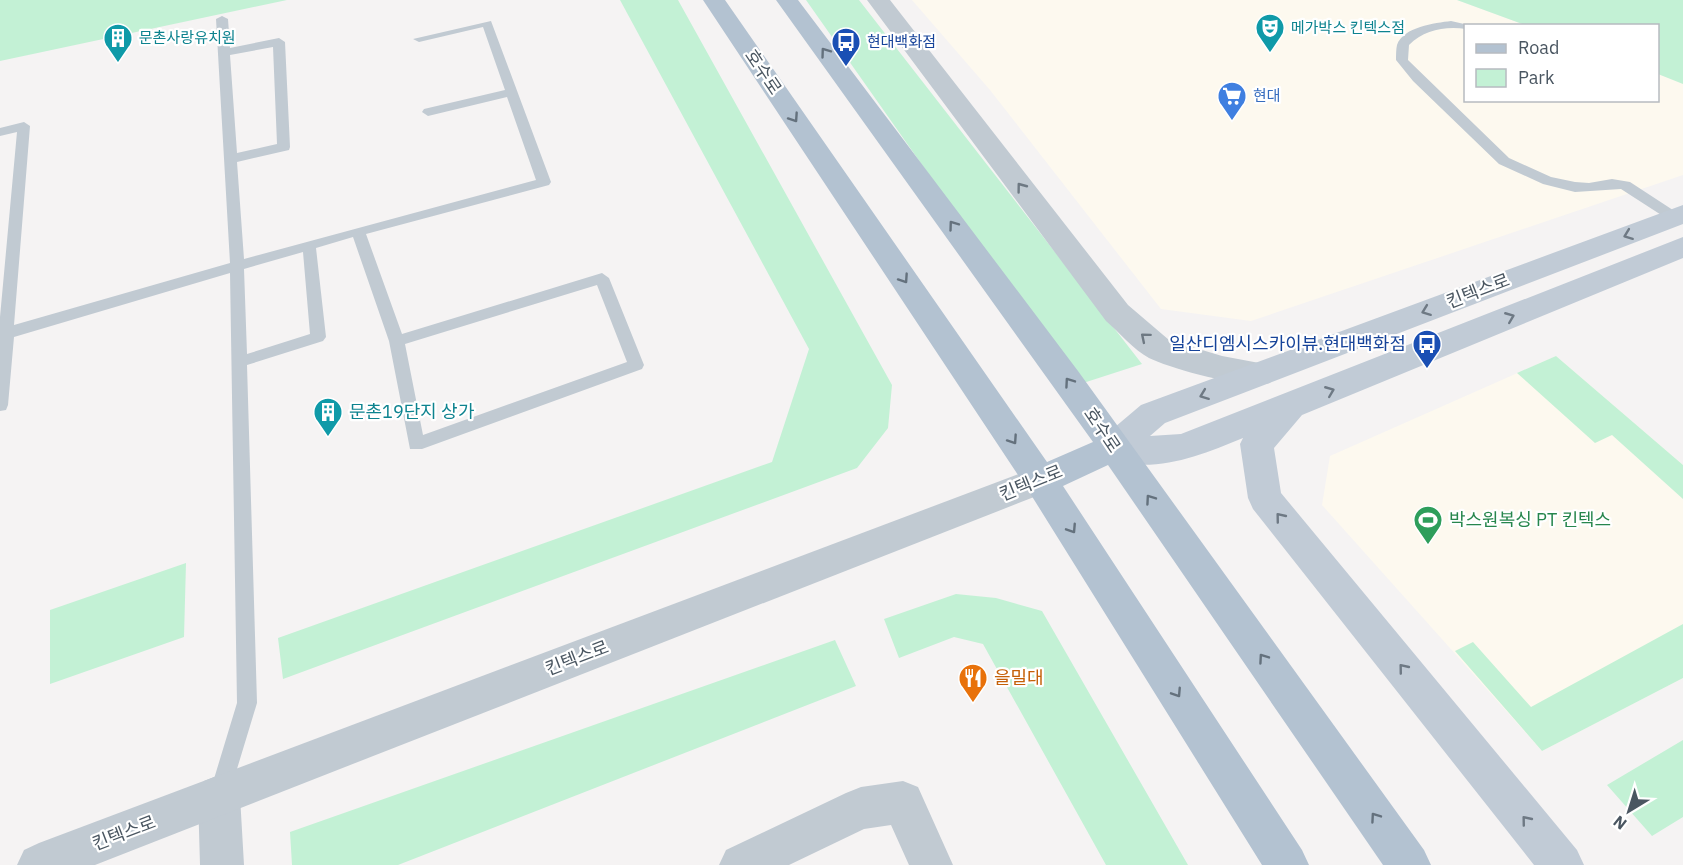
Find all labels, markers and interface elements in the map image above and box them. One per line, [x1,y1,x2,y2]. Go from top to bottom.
theatre icon: 메가박스 킨텍스점 [1254,12,1286,54]
place label: 메가박스 킨텍스점 [1291,18,1405,37]
building icon: 문촌사랑유치원 [102,22,134,64]
legend [1464,24,1659,102]
bus stop icon: 현대백화점 [830,26,862,68]
place label: 문촌사랑유치원 [139,28,236,47]
place label: 현대백화점 [867,32,936,51]
text: Road [1518,36,1559,59]
street label: 호수로 [740,45,787,99]
one-way arrow [821,47,832,58]
text: Park [1518,66,1555,89]
supermarket icon: 현대 [1216,80,1248,122]
place label: 현대 [1253,86,1281,105]
one-way arrow [787,111,798,122]
one-way arrow [1018,183,1029,194]
one-way arrow [950,221,961,232]
one-way arrow [1623,227,1634,240]
street label: 킨텍스로 [1443,268,1513,313]
one-way arrow [897,272,908,283]
one-way arrow [1421,304,1432,316]
one-way arrow [1504,312,1515,324]
bus stop icon: 일산디엠시스카이뷰.현대백화점 [1411,328,1443,370]
place label: 일산디엠시스카이뷰.현대백화점 [1169,332,1406,355]
one-way arrow [1141,333,1152,344]
one-way arrow [1065,378,1076,389]
one-way arrow [1323,386,1334,398]
one-way arrow [1200,387,1210,400]
building icon: 문촌19단지 상가 [312,396,344,438]
place label: 문촌19단지 상가 [349,400,475,423]
street label: 호수로 [1079,403,1126,457]
one-way arrow [1006,434,1018,444]
street label: 킨텍스로 [996,459,1066,506]
one-way arrow [1146,495,1157,506]
sports icon: 박스원복싱 PT 킨텍스 [1412,504,1444,546]
place label: 박스원복싱 PT 킨텍스 [1449,508,1611,531]
one-way arrow [1276,513,1287,524]
one-way arrow [1064,523,1076,533]
street label: 킨텍스로 [542,635,612,680]
one-way arrow [1259,654,1270,665]
restaurant icon: 을밀대 [957,662,989,704]
one-way arrow [1399,664,1410,675]
place label: 을밀대 [994,666,1044,689]
one-way arrow [1169,687,1181,697]
north arrow [1599,781,1659,841]
street label: 킨텍스로 [89,810,159,855]
text: N [1609,811,1630,834]
one-way arrow [1371,813,1382,824]
one-way arrow [1522,815,1533,826]

